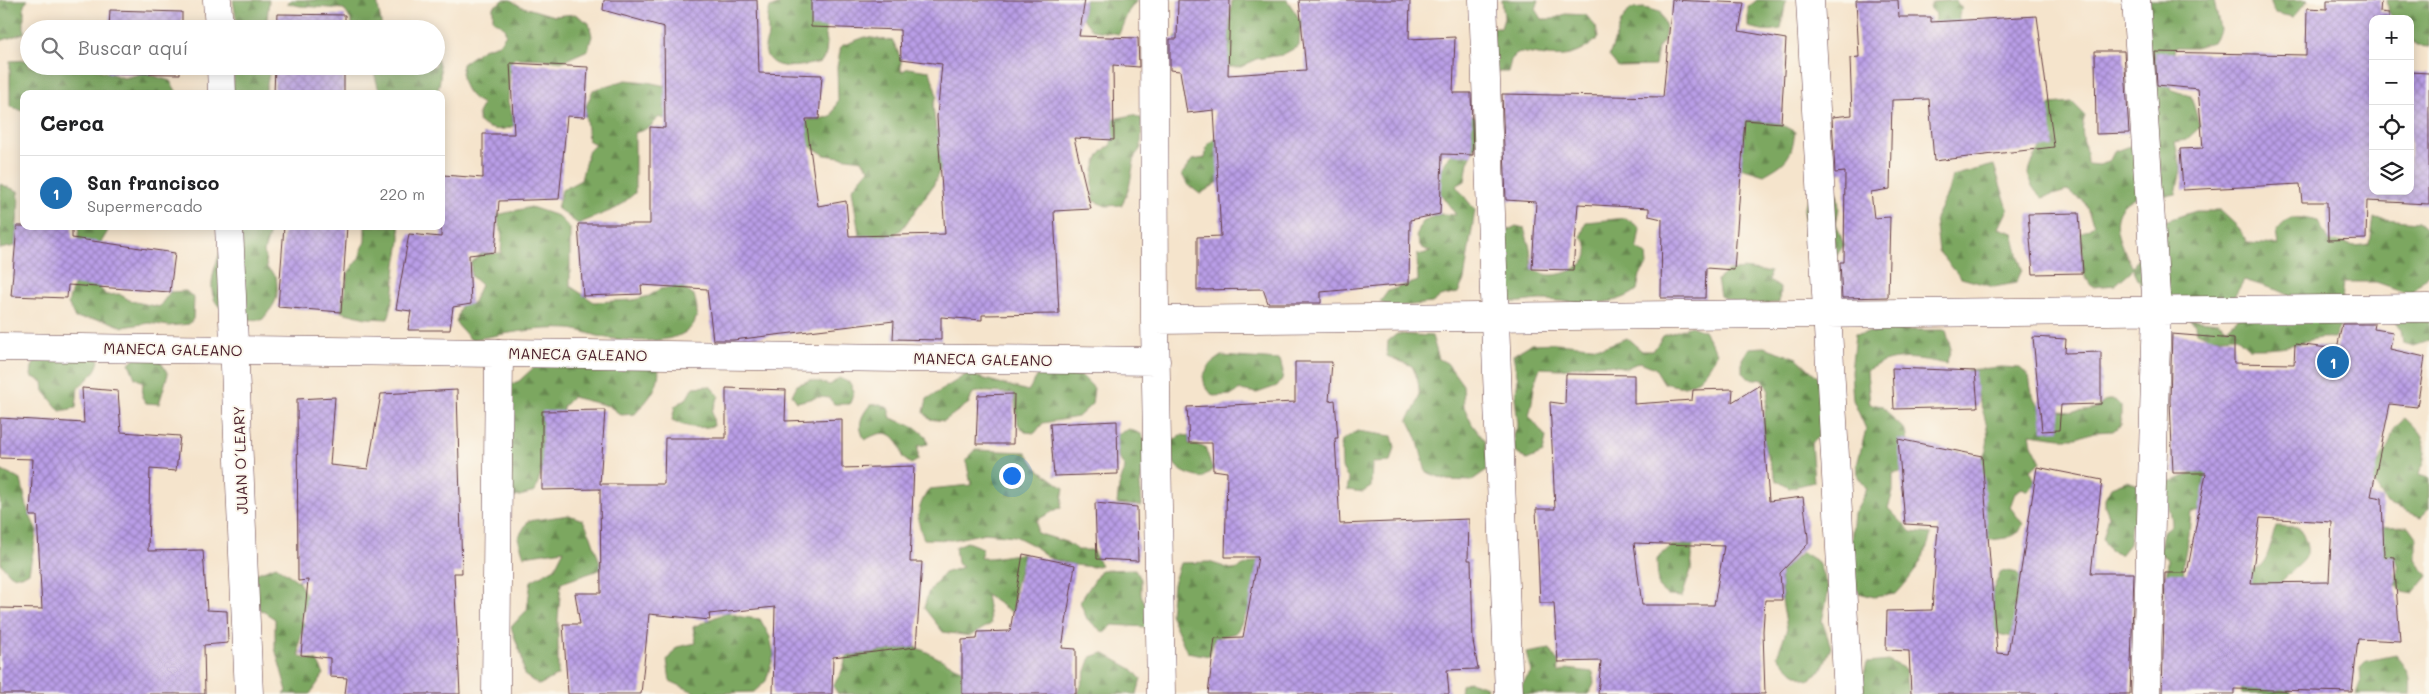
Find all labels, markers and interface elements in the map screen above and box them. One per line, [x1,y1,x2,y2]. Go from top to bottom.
map controls [2369,15,2414,195]
button: + [2369,15,2414,60]
search box [20,20,445,75]
icon: search [38,34,66,62]
text: Buscar aquí [78,35,188,60]
button: − [2369,60,2414,105]
button: locate [2369,105,2414,150]
text: Cerca [40,109,105,136]
button: layers [2369,150,2414,195]
text: San francisco [87,170,219,195]
text: 1 [52,183,60,204]
text: 220 m [379,183,425,204]
text: Supermercado [87,195,202,216]
street label: MANECA GALEANO [103,338,243,360]
street label: MANECA GALEANO [508,343,648,365]
pin: 1 [2317,343,2349,381]
street label: MANECA GALEANO [913,348,1053,370]
street label: JUAN O´LEARY [228,406,252,514]
your location [999,463,1025,489]

